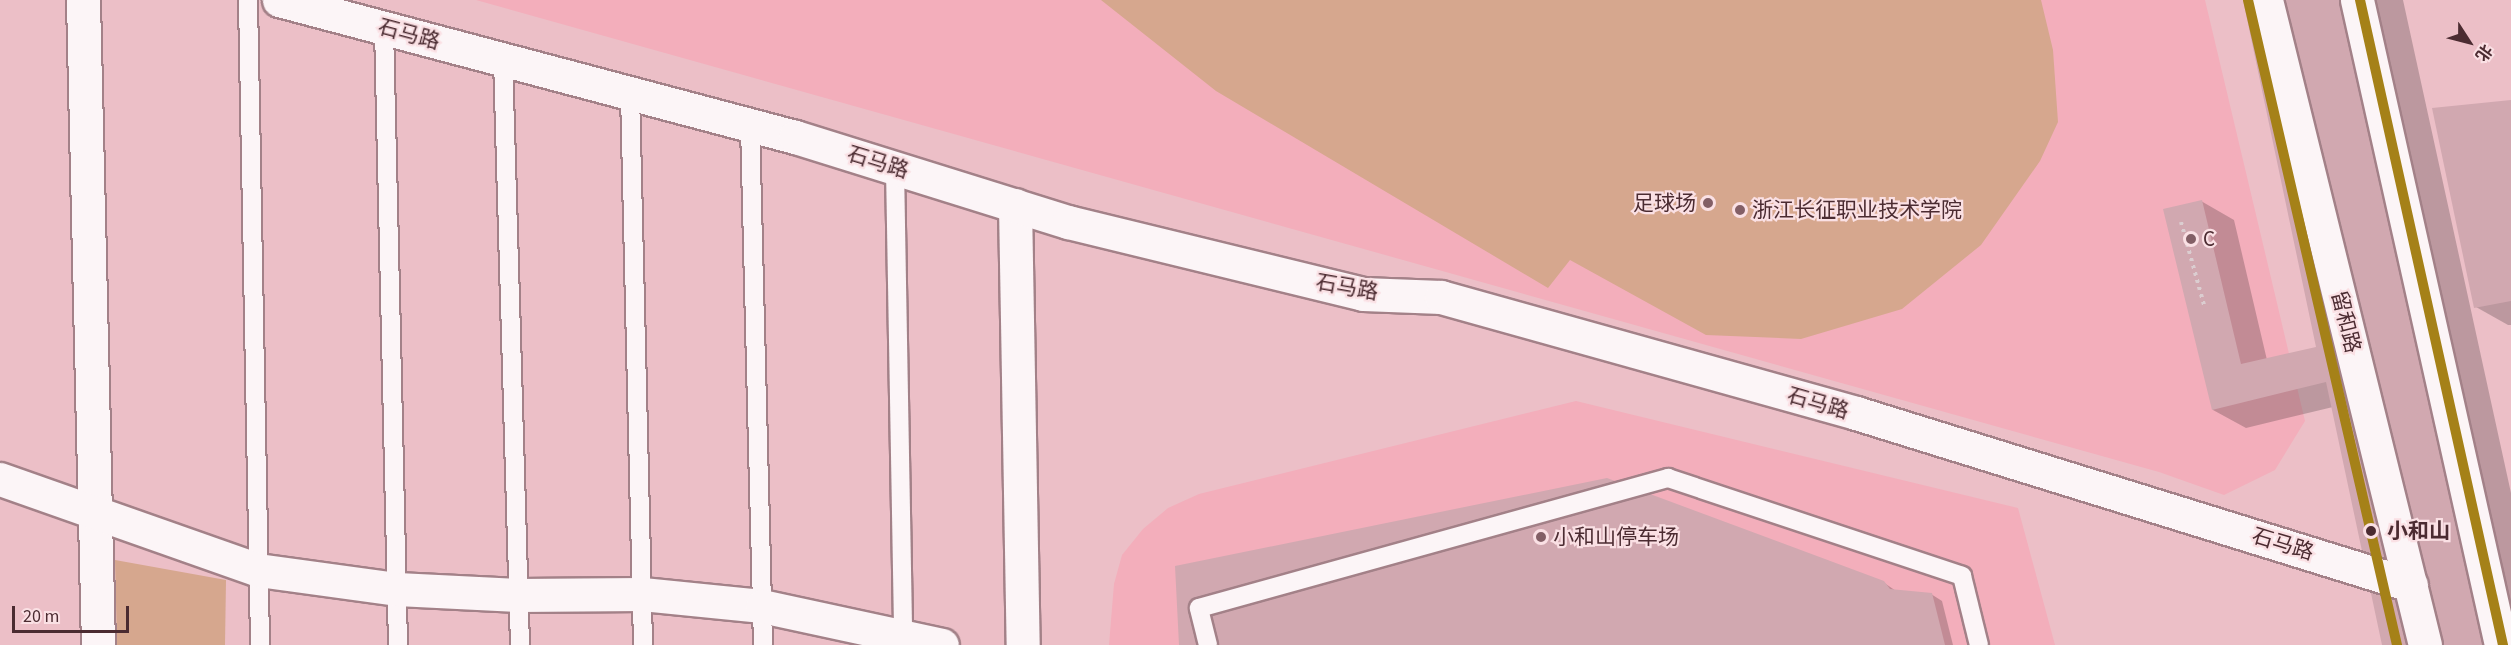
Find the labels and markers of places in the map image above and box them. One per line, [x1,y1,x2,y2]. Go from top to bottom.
place label: 足球场 [1633,190,1696,216]
marker: 足球场 [1701,196,1715,210]
place label: 浙江长征职业技术学院 [1752,197,1962,223]
marker: 浙江长征职业技术学院 [1733,203,1747,217]
place label: C [2203,226,2215,252]
marker: C [2184,232,2198,246]
place label: 小和山 [2387,518,2450,544]
marker: 小和山 [2360,520,2382,542]
place label: 小和山停车场 [1553,524,1679,550]
marker: 小和山停车场 [1534,530,1548,544]

